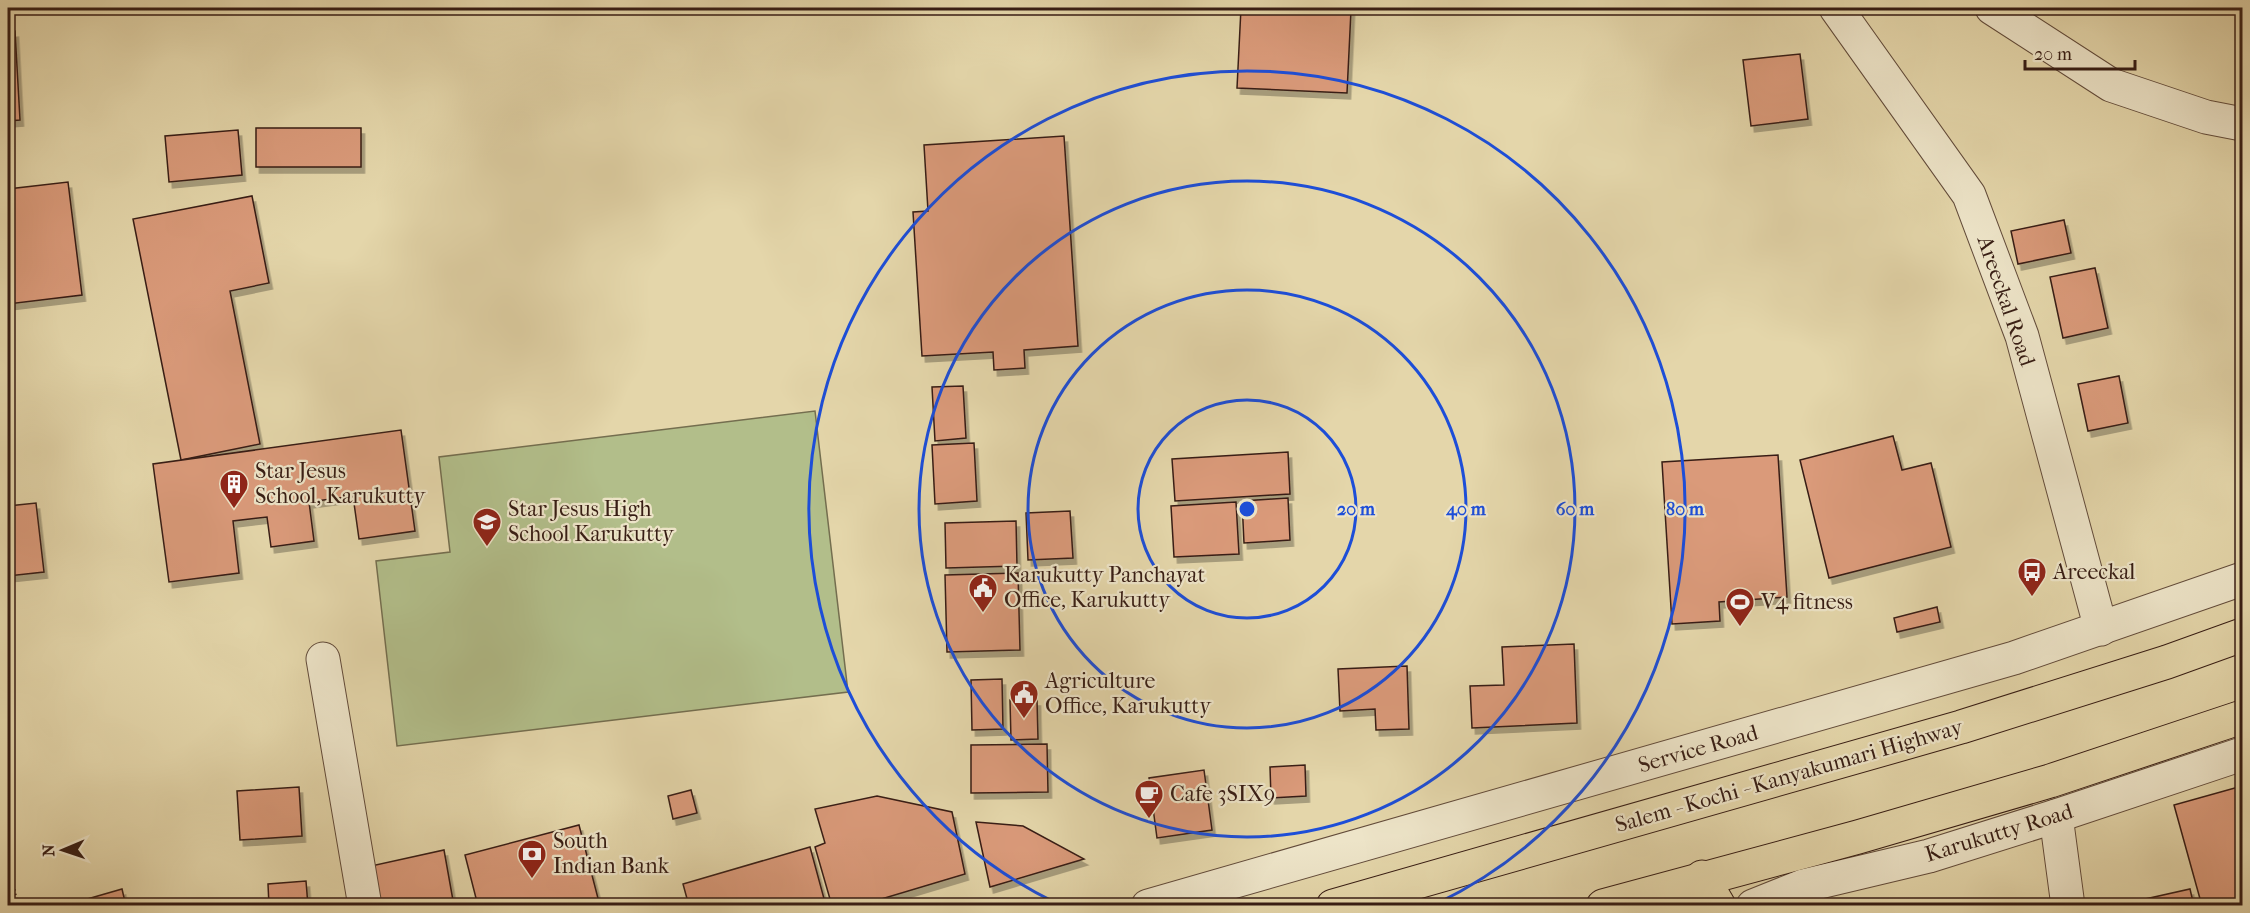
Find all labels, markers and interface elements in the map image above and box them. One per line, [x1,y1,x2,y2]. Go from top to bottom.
scale bar [2025,33,2134,71]
text: 20 m [2034,44,2072,65]
street label: Areeckal Road [1971,231,2041,371]
place label: Star Jesus School, Karukutty [255,458,426,509]
building icon: Star Jesus School, Karukutty [218,468,250,510]
place label: Star Jesus High School Karukutty [508,496,675,547]
centre of rings [1237,499,1257,519]
text: 20 m [1337,499,1376,520]
text: 40 m [1445,499,1487,520]
text: 60 m [1556,499,1595,520]
text: 80 m [1666,499,1705,520]
school or university icon: Star Jesus High School Karukutty [471,506,503,548]
bus stop icon: Areeckal [2016,556,2048,598]
place label: Areeckal [2052,559,2135,585]
place label: Karukutty Panchayat Office, Karukutty [1004,562,1205,613]
public building icon: Karukutty Panchayat Office, Karukutty [967,572,999,614]
sports icon: V4 fitness [1724,586,1756,628]
place label: V4 fitness [1760,589,1853,615]
place label: Agriculture Office, Karukutty [1044,668,1212,719]
public building icon: Agriculture Office, Karukutty [1008,678,1040,720]
street label: Salem - Kochi - Kanyakumari Highway [1612,714,1967,838]
street label: Service Road [1635,719,1762,778]
cafe icon: Cafe 3SIX9 [1133,778,1165,820]
place label: Cafe 3SIX9 [1170,781,1275,807]
street label: Karukutty Road [1922,798,2077,868]
north arrow [33,820,93,880]
place label: South Indian Bank [553,828,670,879]
bank icon: South Indian Bank [516,838,548,880]
text: N [39,843,58,857]

